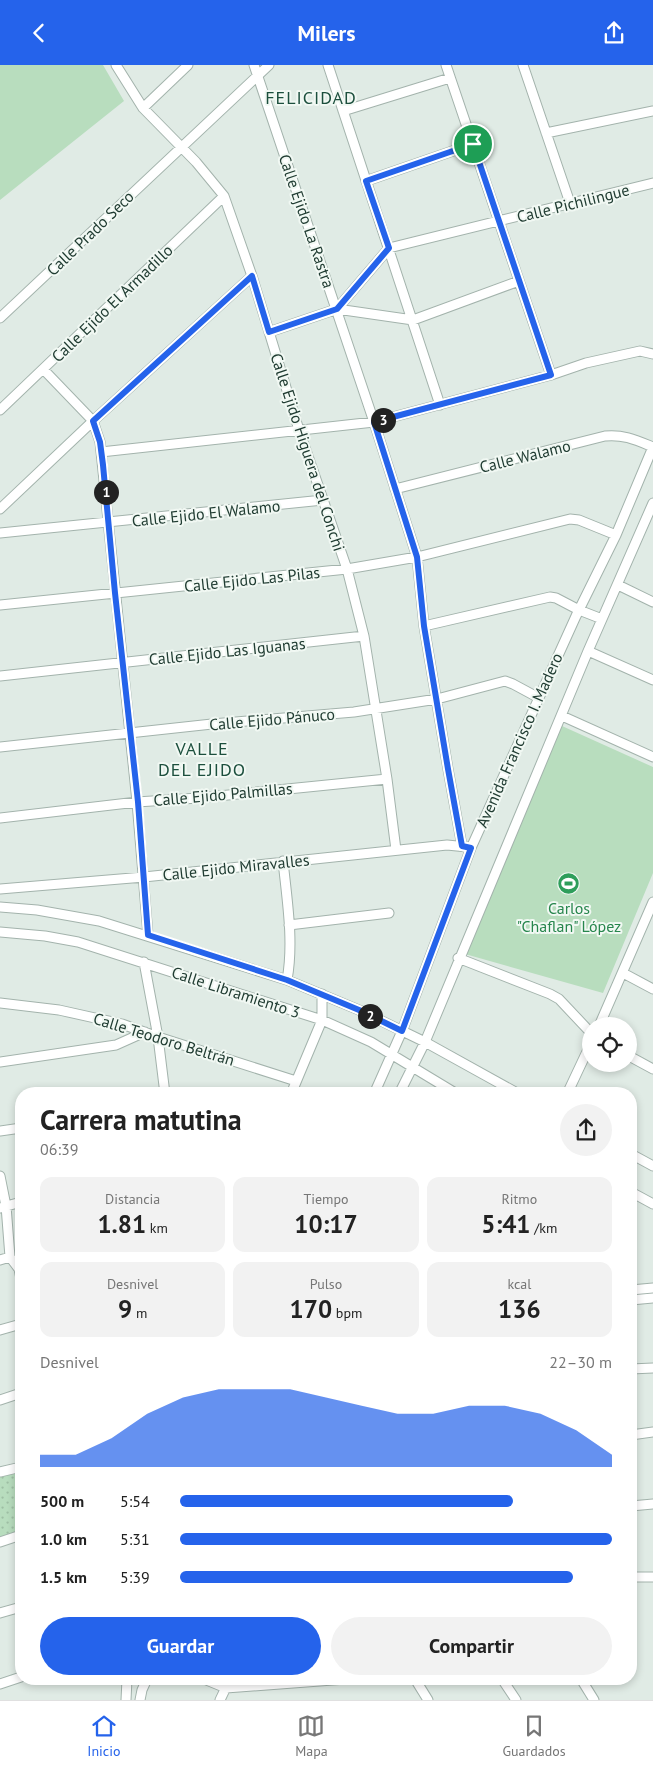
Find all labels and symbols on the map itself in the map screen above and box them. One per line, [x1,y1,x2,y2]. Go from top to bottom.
district label: FELICIDAD [265,86,357,109]
pin [452,123,494,165]
street label: Calle Ejido La Rastra [275,151,339,291]
street label: Calle Pichilingue [515,179,631,227]
street label: Calle Prado Seco [42,186,138,280]
street label: Calle Ejido El Armadillo [47,240,177,366]
street label: Calle Ejido Higuera del Conchi [267,350,349,554]
pin: 3 [370,407,396,433]
street label: Calle Walamo [477,435,573,477]
pin: 1 [94,479,118,505]
street label: Calle Ejido El Walamo [131,495,281,531]
street label: Calle Ejido Las Pilas [183,562,321,596]
street label: Calle Ejido Las Iguanas [148,633,307,669]
street label: Avenida Francisco I. Madero [471,650,567,830]
street label: Calle Ejido Pánuco [208,704,336,734]
district label: VALLE DEL EJIDO [158,737,246,781]
street label: Calle Ejido Palmillas [153,778,294,810]
street label: Calle Ejido Miravalles [162,849,311,885]
sports icon: Carlos "Chaflan" López [557,872,581,896]
place label: Carlos "Chaflan" López [517,898,621,936]
street label: Calle Libramiento 3 [169,962,303,1022]
pin: 2 [358,1003,382,1029]
street label: Calle Teodoro Beltrán [91,1008,237,1070]

